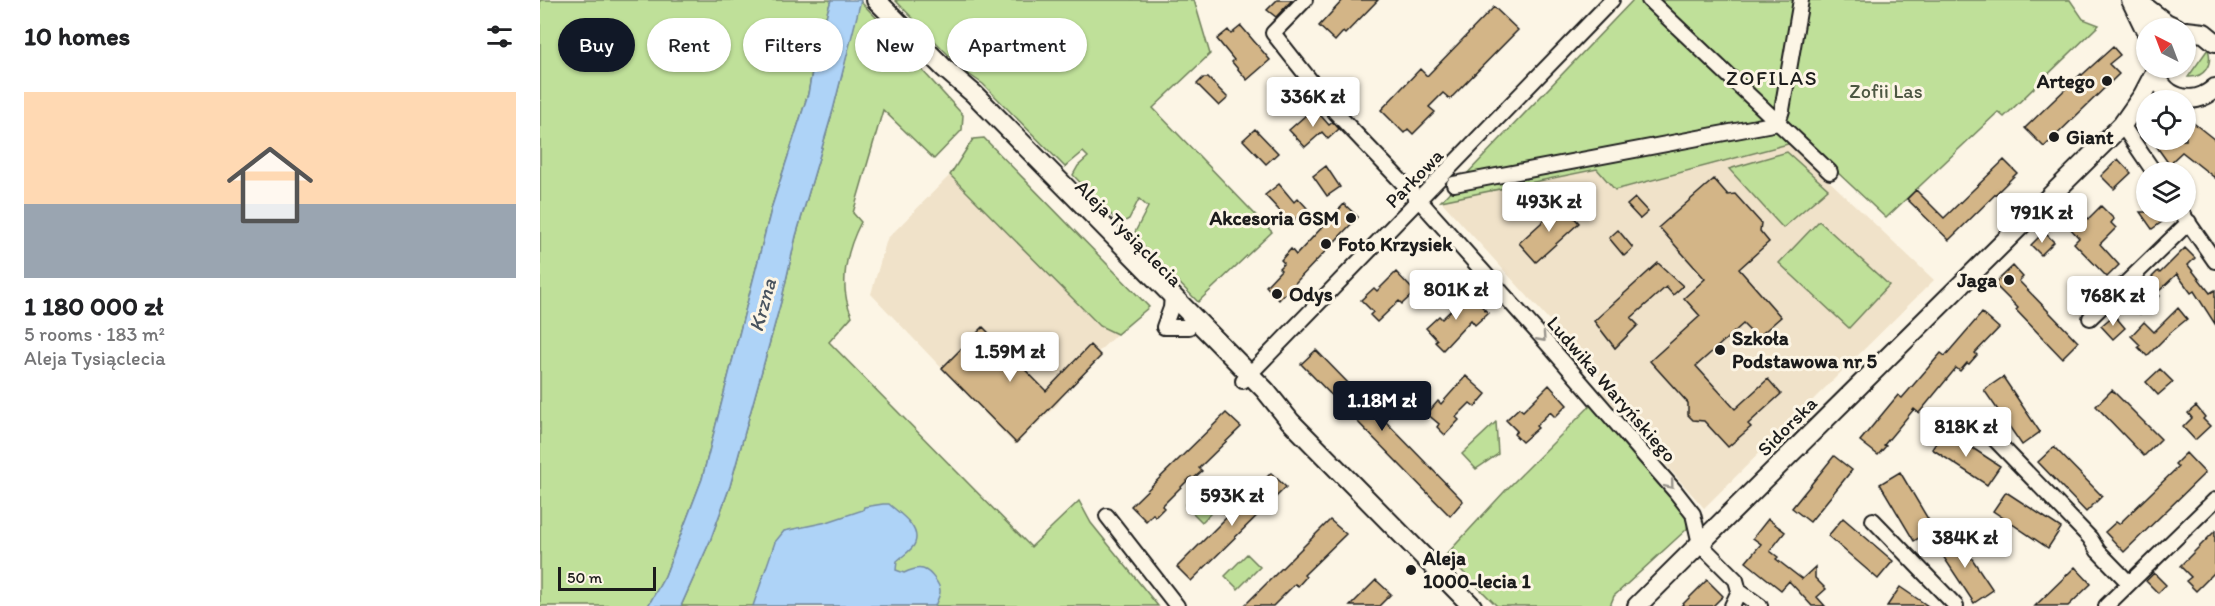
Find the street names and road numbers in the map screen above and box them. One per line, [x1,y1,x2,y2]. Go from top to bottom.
street label: Parkowa [1380,143,1449,213]
street label: Aleja Tysiąclecia [1070,174,1188,292]
street label: Ludwika Waryńskiego [1542,311,1682,467]
street label: Sidorska [1752,391,1822,461]

